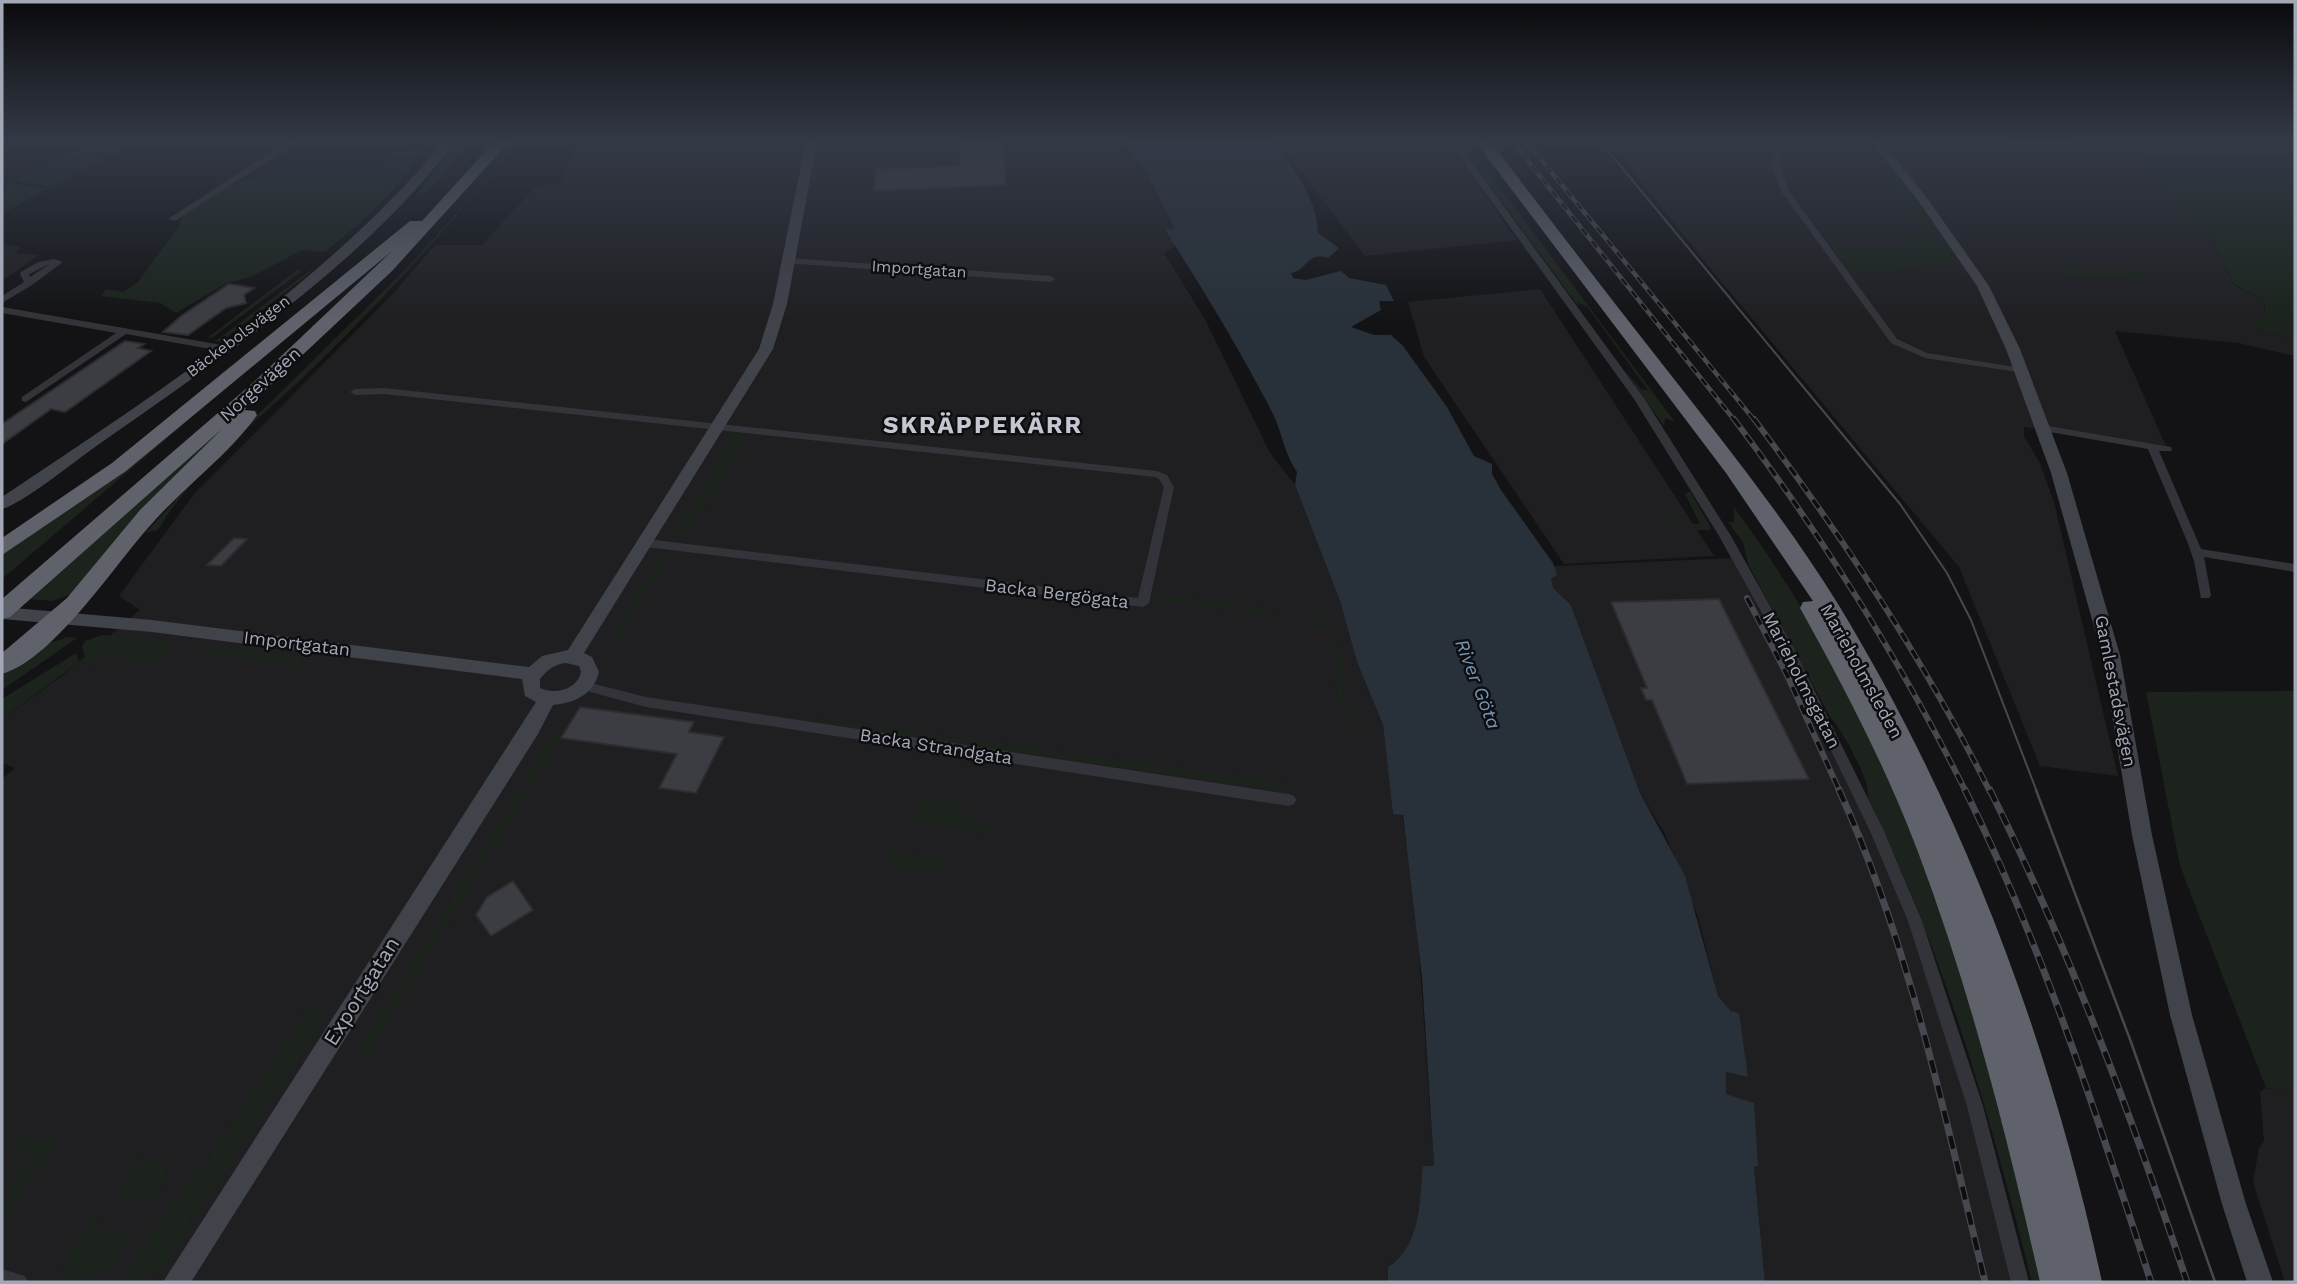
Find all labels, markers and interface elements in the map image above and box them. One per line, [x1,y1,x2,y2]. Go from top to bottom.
street label: Importgatan [871,256,967,282]
street label: Bäckebolsvägen [183,291,293,381]
street label: Norgevägen [215,342,305,426]
district label: SKRÄPPEKÄRR [883,411,1083,439]
street label: Backa Bergögata [984,574,1130,612]
street label: Marieholmsleden [1816,600,1908,742]
street label: Marieholmsgatan [1759,608,1845,752]
street label: Gamlestadsvägen [2091,613,2141,769]
street label: Importgatan [243,626,351,660]
water label: River Göta [1450,636,1506,733]
street label: Backa Strandgata [858,724,1014,768]
street label: Exportgatan [318,932,404,1050]

